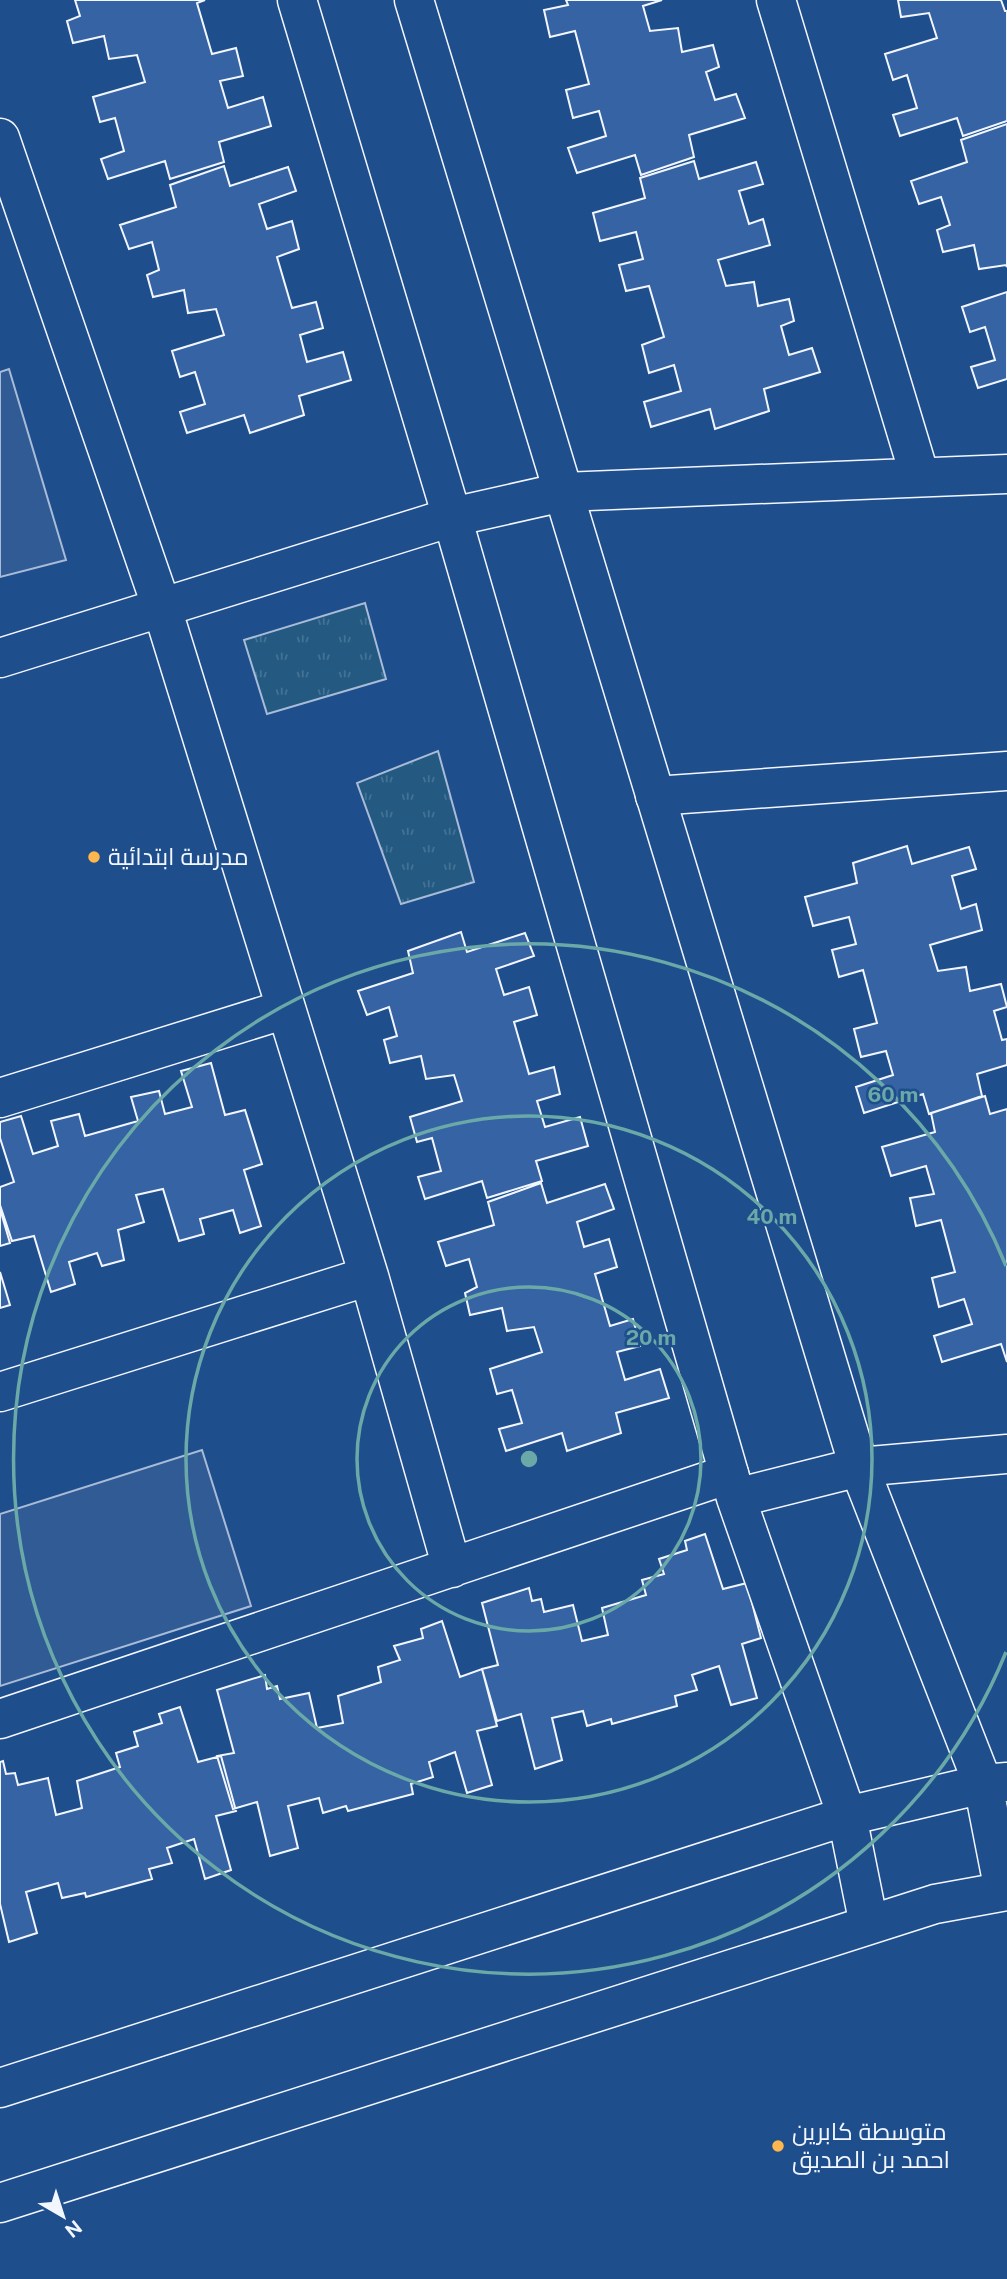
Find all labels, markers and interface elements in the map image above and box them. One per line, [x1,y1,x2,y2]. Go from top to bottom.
place label: مدرسة ابتدائية [108,842,249,870]
marker: مدرسة ابتدائية [86,849,102,865]
text: 60 m [868,1082,918,1107]
text: 40 m [747,1204,797,1229]
text: 20 m [626,1325,676,1350]
centre of rings [517,1447,541,1471]
place label: متوسطة كابرين احمد بن الصديق [792,2117,950,2175]
marker: متوسطة كابرين احمد بن الصديق [770,2138,786,2154]
north arrow [28,2181,98,2251]
text: N [61,2216,86,2242]

